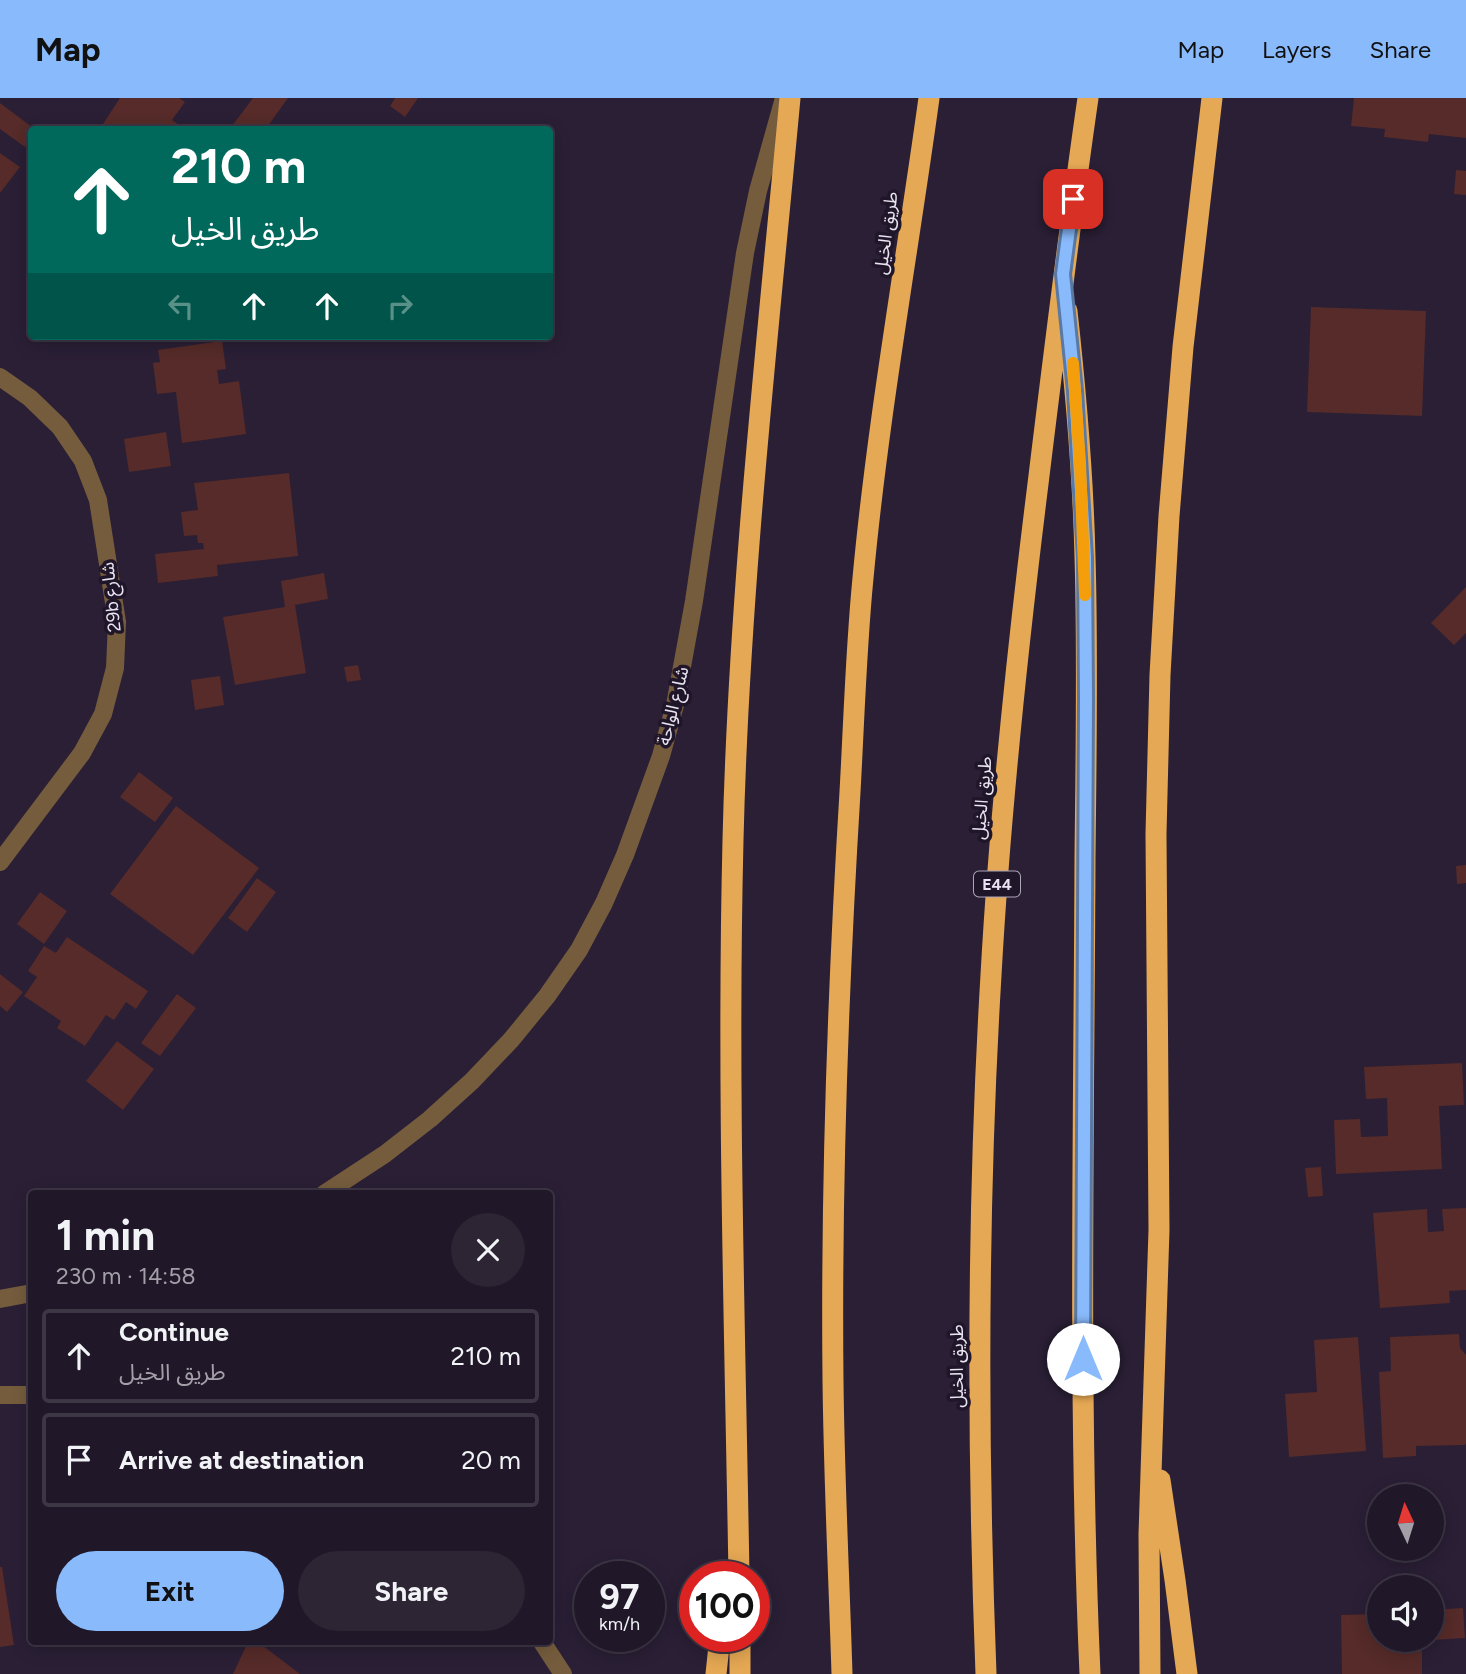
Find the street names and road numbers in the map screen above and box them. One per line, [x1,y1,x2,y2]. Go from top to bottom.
street label: طريق الخيل [869,190,903,276]
street label: 29b شارع [96,561,129,633]
street label: شارع الواحة [653,664,696,749]
street label: طريق الخيل [967,755,997,841]
road number: E44 [974,872,1020,897]
street label: طريق الخيل [946,1324,968,1408]

